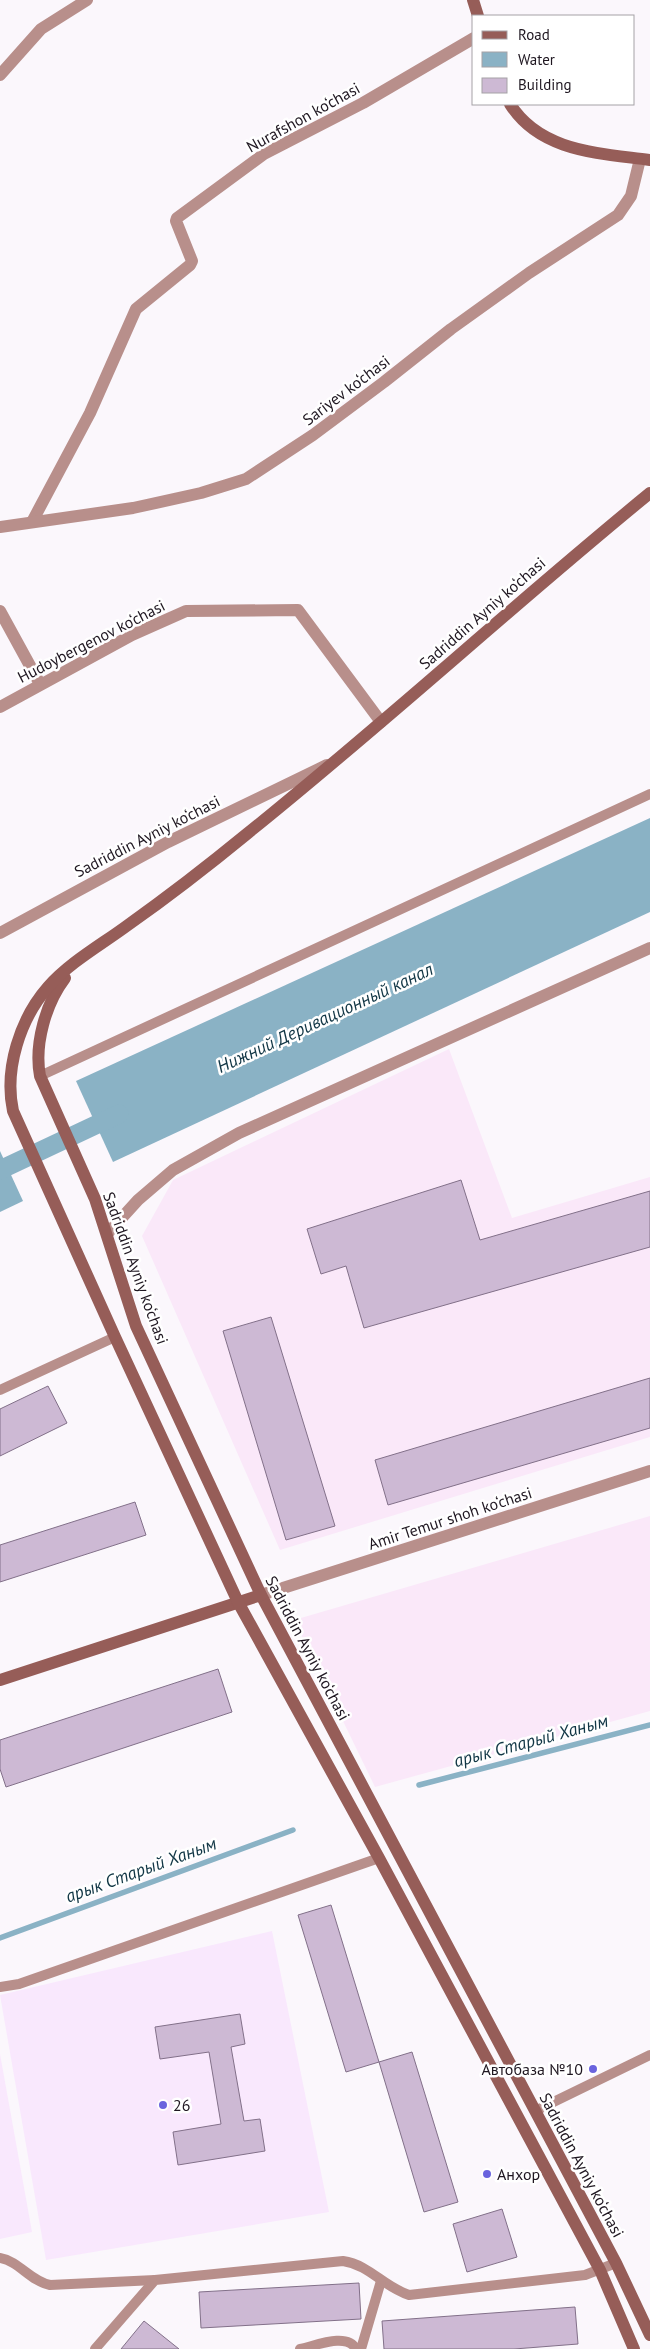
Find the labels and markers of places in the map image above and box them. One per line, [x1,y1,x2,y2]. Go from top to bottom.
place label: Автобаза №10 [481,2059,583,2079]
marker: Автобаза №10 [587,2063,599,2075]
place label: 26 [173,2095,190,2115]
marker: 26 [157,2099,169,2111]
place label: Анхор [497,2164,540,2184]
marker: Анхор [481,2168,493,2180]

